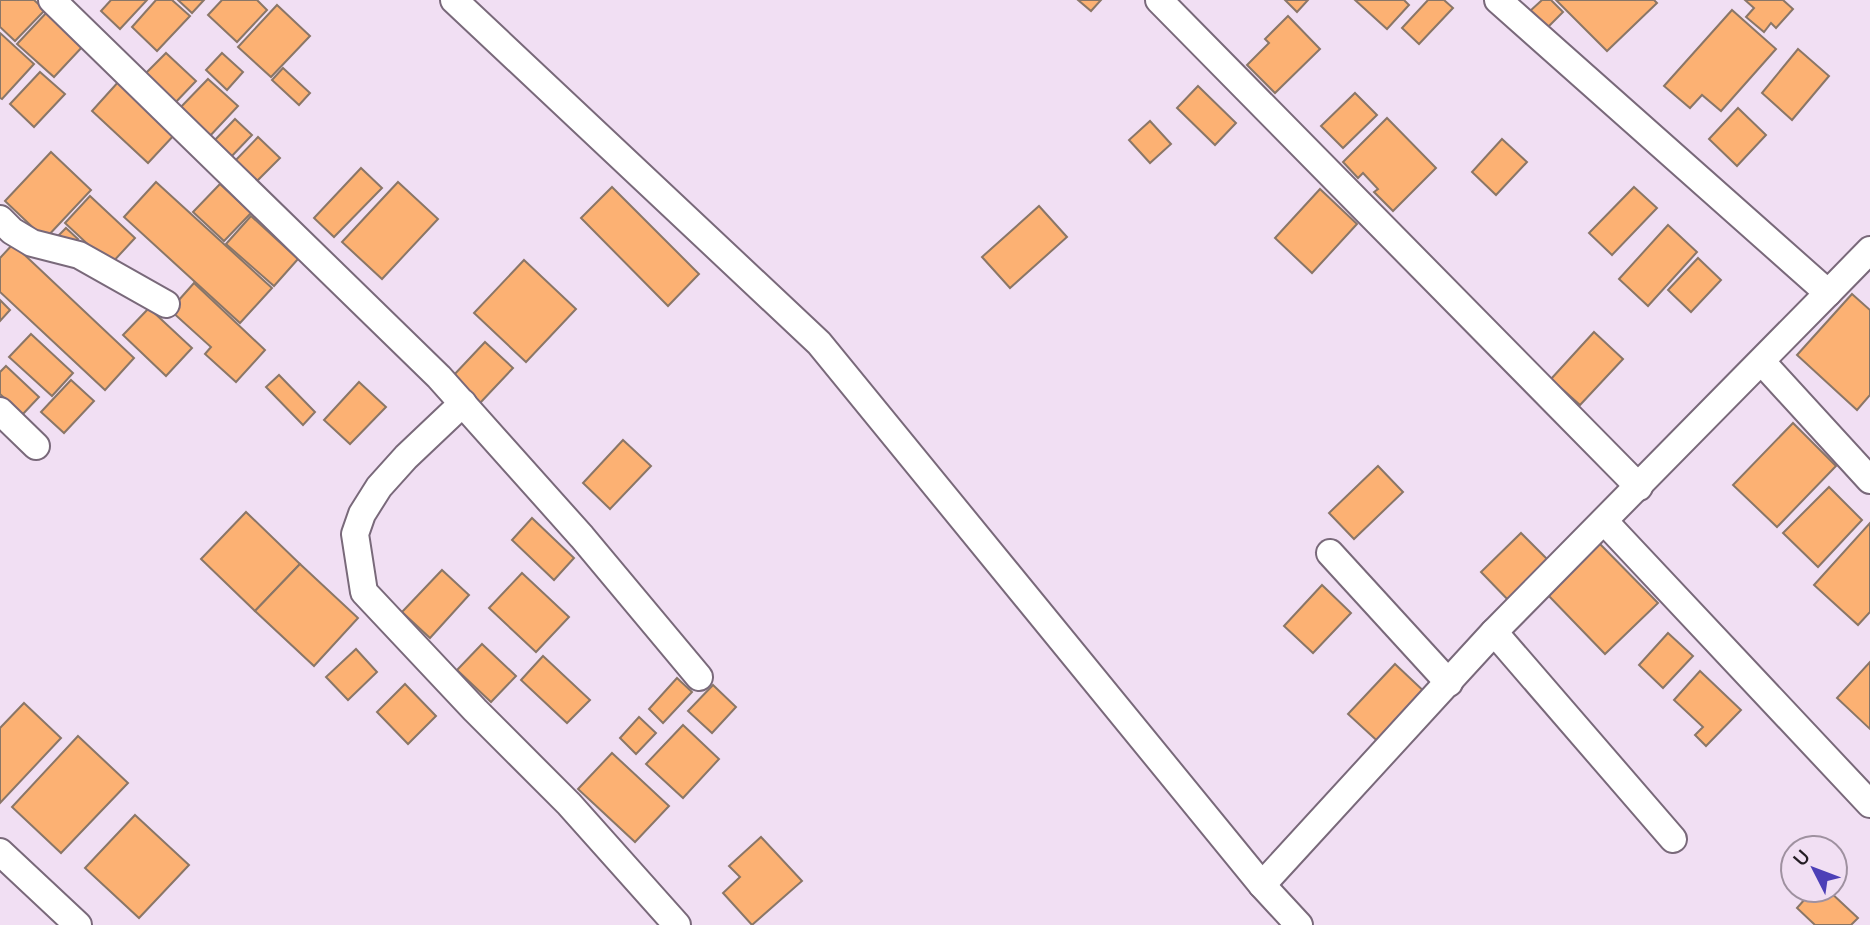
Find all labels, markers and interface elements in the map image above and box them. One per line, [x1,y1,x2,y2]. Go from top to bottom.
north arrow [1779,834,1849,904]
text: U [1787,844,1816,871]

